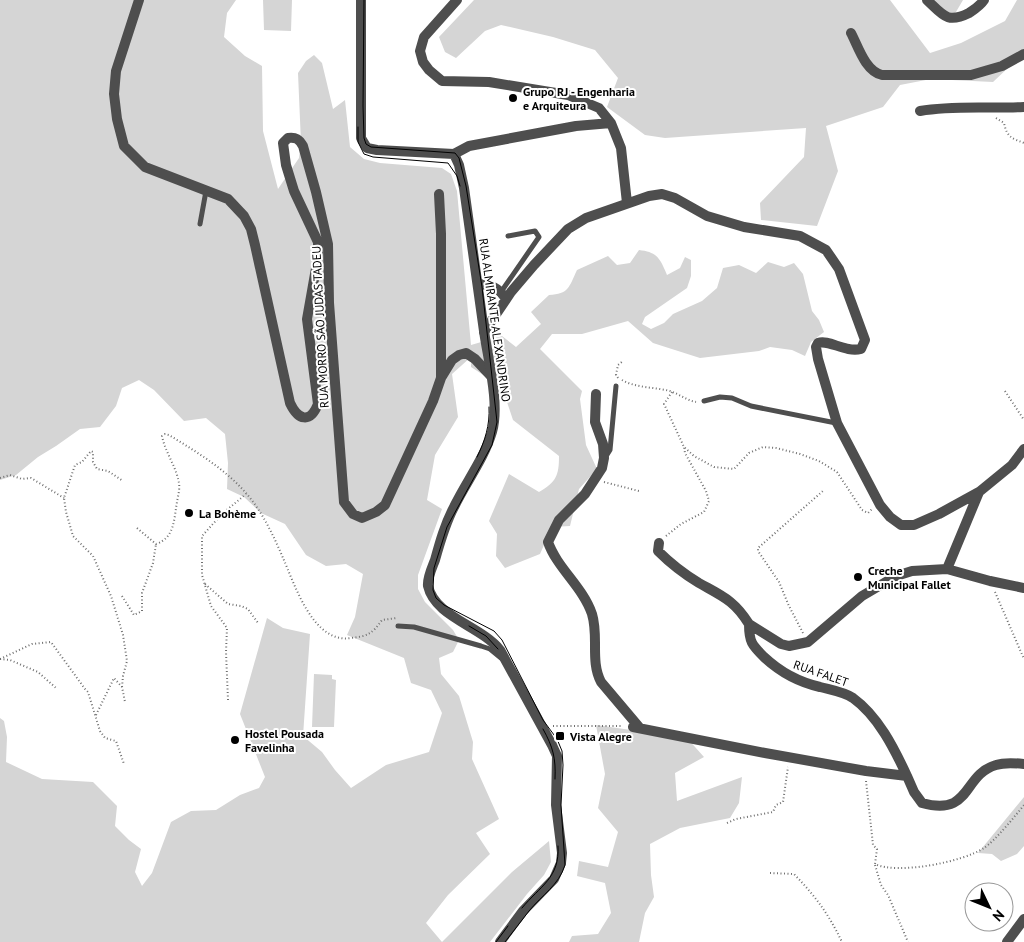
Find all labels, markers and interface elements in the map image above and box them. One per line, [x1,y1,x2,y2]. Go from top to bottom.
place label: Grupo RJ - Engenharia e Arquiteura [523,84,635,113]
marker: Grupo RJ - Engenharia e Arquiteura [507,92,519,104]
street label: RUA ALMIRANTE ALEXANDRINO [476,237,514,403]
street label: RUA MORRO SÃO JUDAS TADEU [308,246,332,408]
place label: La Bohème [199,506,256,521]
marker: La Bohème [183,507,195,519]
place label: Creche Municipal Fallet [868,563,951,592]
marker: Creche Municipal Fallet [852,571,864,583]
street label: RUA FALET [792,657,851,690]
place label: Hostel Pousada Favelinha [245,726,324,755]
place label: Vista Alegre [569,729,632,744]
marker: Vista Alegre [554,730,566,742]
marker: Hostel Pousada Favelinha [229,734,241,746]
north arrow [964,882,1014,932]
text: N [989,906,1008,925]

